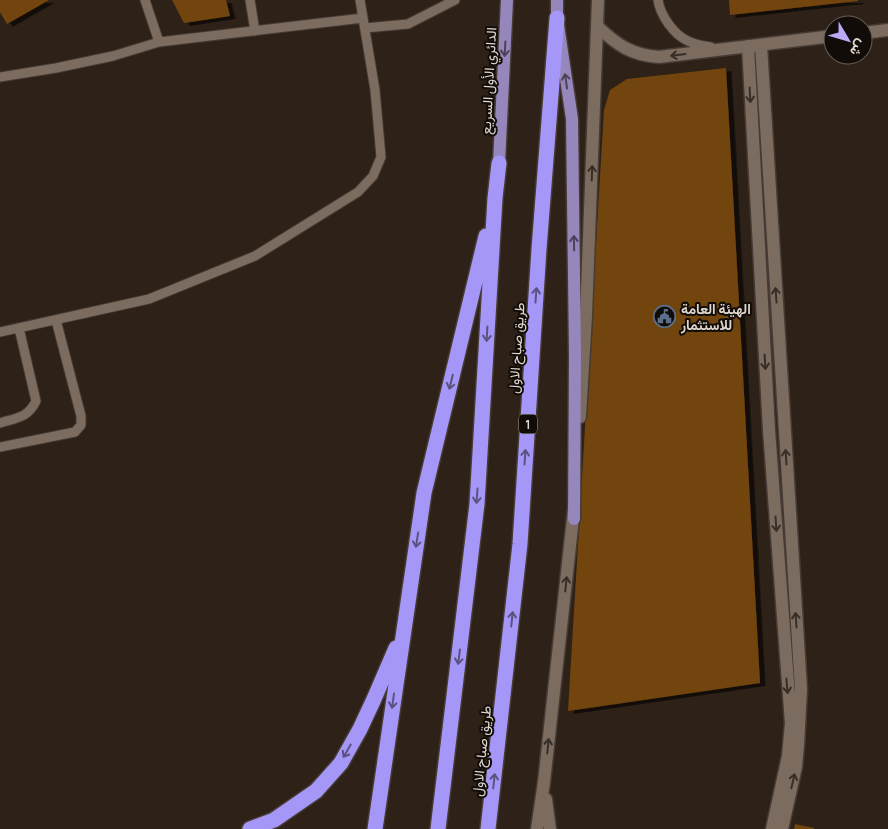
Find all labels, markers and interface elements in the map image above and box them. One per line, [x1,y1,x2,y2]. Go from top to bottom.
north arrow [823,15,873,65]
street label: الدائري الأول السريع [476,27,503,135]
text: ش [846,36,871,61]
one-way arrow [500,40,510,56]
one-way arrow [670,50,686,60]
one-way arrow [561,73,571,89]
one-way arrow [746,87,755,103]
one-way arrow [587,166,596,182]
one-way arrow [569,235,578,251]
one-way arrow [532,287,541,303]
one-way arrow [772,288,781,304]
place label: الهيئة العامة للاستثمار [680,299,751,334]
street label: طريق صباح الاول [503,302,531,394]
public building icon: الهيئة العامة للاستثمار [653,304,677,328]
one-way arrow [483,326,492,342]
one-way arrow [761,354,770,370]
one-way arrow [446,373,455,389]
road number: 1 [519,414,537,434]
one-way arrow [521,449,530,465]
one-way arrow [782,450,791,466]
one-way arrow [473,488,482,504]
one-way arrow [771,516,780,532]
one-way arrow [412,532,422,548]
one-way arrow [561,577,571,593]
one-way arrow [507,611,516,627]
one-way arrow [792,612,801,628]
one-way arrow [454,649,464,665]
one-way arrow [783,678,792,694]
one-way arrow [388,693,398,709]
street label: طريق صباح الاول [467,705,497,798]
one-way arrow [543,738,553,754]
one-way arrow [342,744,352,758]
one-way arrow [489,773,499,789]
one-way arrow [789,774,798,790]

